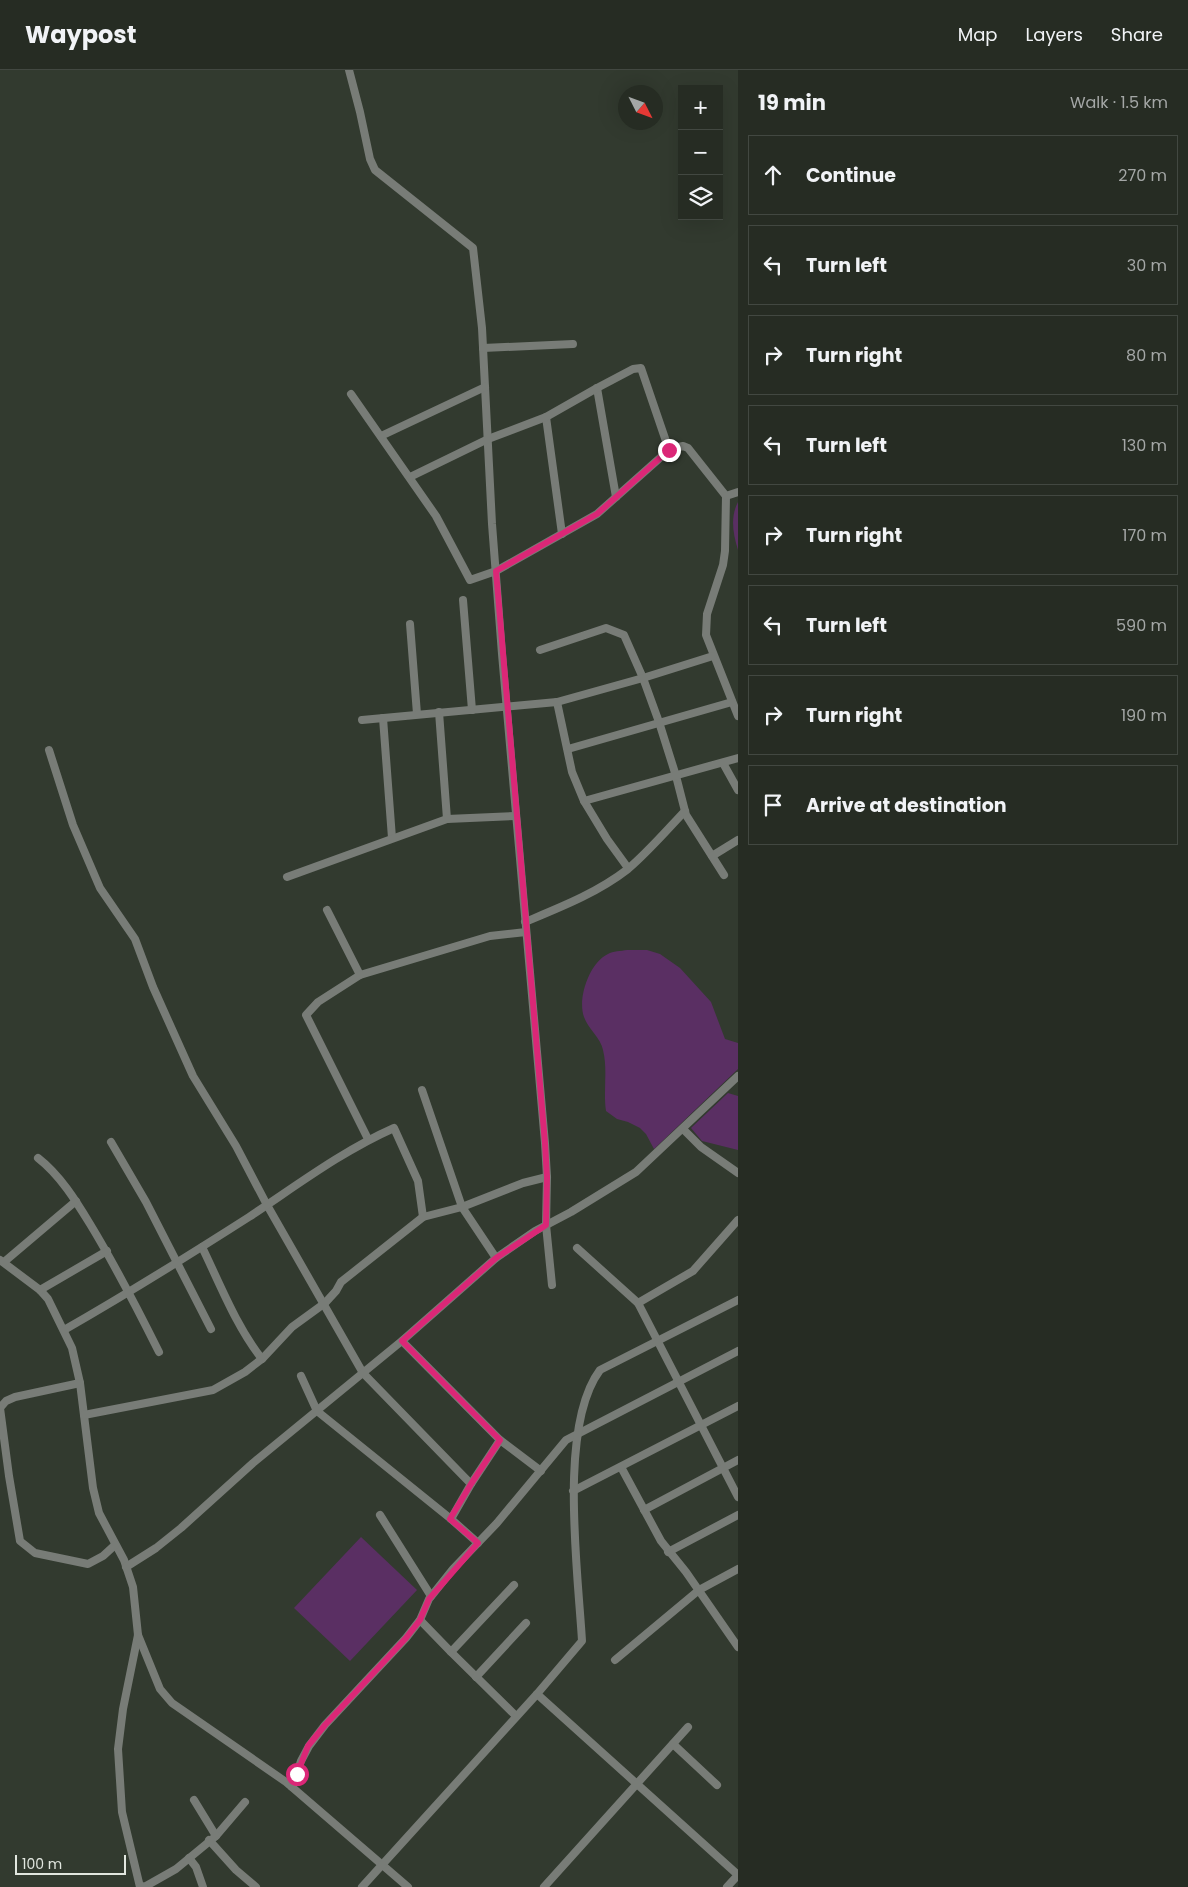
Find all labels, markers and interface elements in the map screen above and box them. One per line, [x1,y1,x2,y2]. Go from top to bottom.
text: Waypost [25,18,136,51]
text: Map [958,22,998,47]
text: Layers [1026,22,1083,47]
text: Share [1111,22,1163,47]
north arrow [618,85,663,130]
map controls [678,85,723,220]
button: + [678,85,723,130]
text: 19 min [758,88,826,117]
text: Walk · 1.5 km [1070,91,1168,114]
button: − [678,130,723,175]
icon: ahead [759,161,787,189]
text: Continue [806,162,896,189]
text: 270 m [1118,164,1167,187]
button: layers [678,175,723,220]
icon: left [759,251,787,279]
text: Turn left [806,252,887,279]
text: 30 m [1127,254,1167,277]
icon: right [759,341,787,369]
text: Turn right [806,342,902,369]
text: 80 m [1126,344,1167,367]
icon: left [759,431,787,459]
text: Turn left [806,432,887,459]
text: 130 m [1122,434,1167,457]
route end [658,439,681,462]
icon: right [759,521,787,549]
text: Turn right [806,522,902,549]
text: 170 m [1122,524,1167,547]
icon: left [759,611,787,639]
text: Turn left [806,612,887,639]
text: 590 m [1116,614,1167,637]
icon: right [759,701,787,729]
text: Turn right [806,702,902,729]
text: 190 m [1121,704,1167,727]
icon: arrive [759,791,787,819]
text: Arrive at destination [806,792,1007,819]
route start [286,1763,309,1786]
scale bar [15,1852,126,1875]
text: 100 m [22,1854,62,1874]

